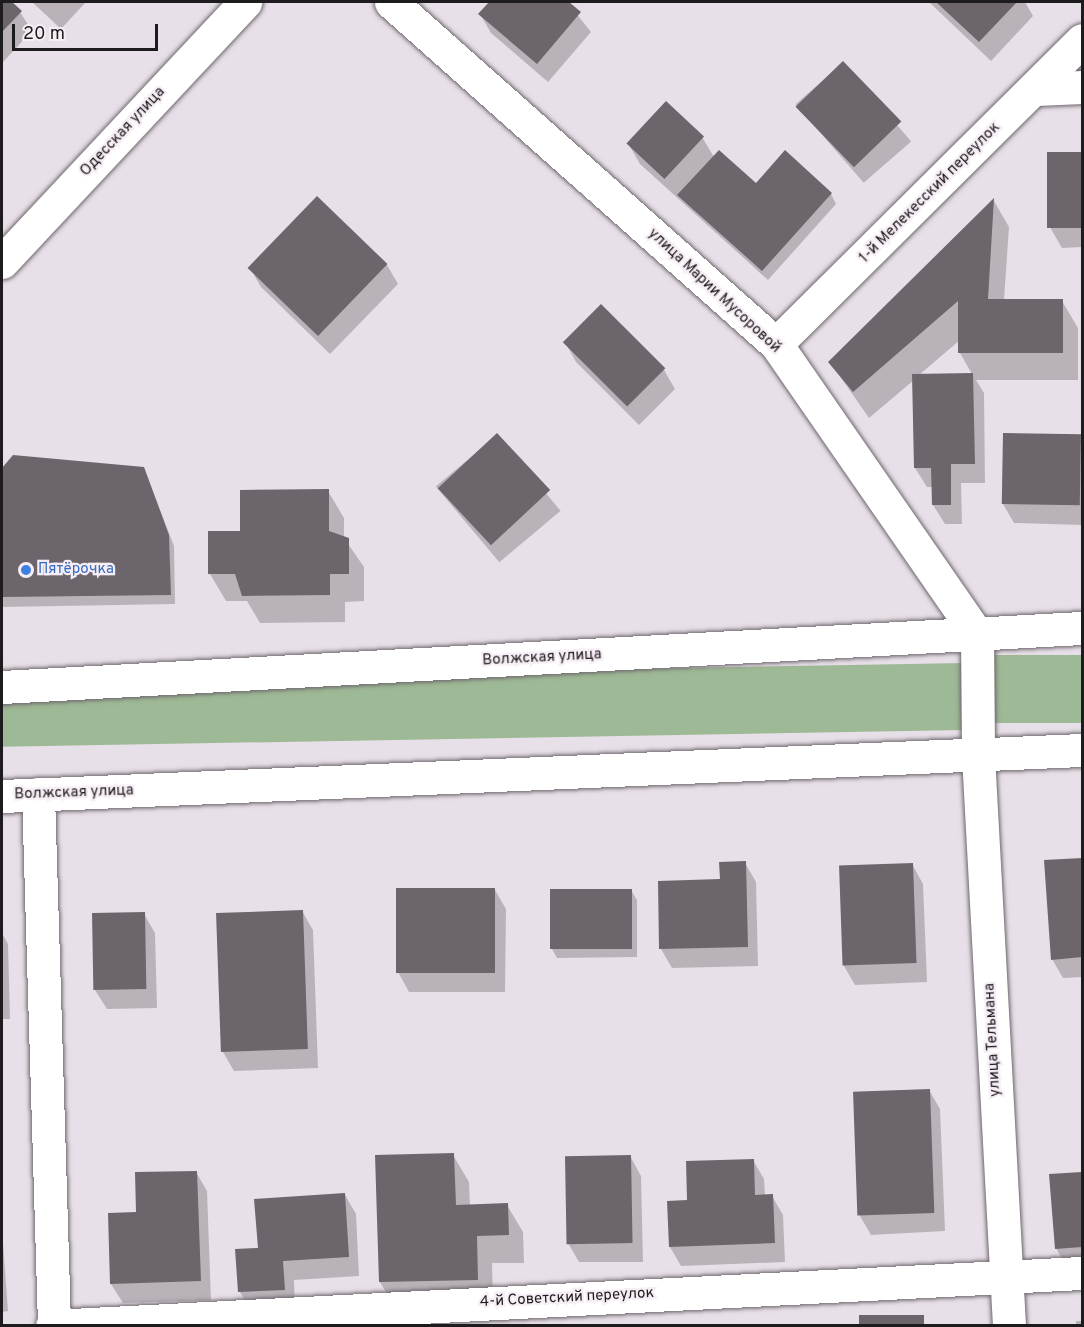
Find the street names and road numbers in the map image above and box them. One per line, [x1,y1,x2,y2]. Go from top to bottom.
street label: Одесская улица [77,84,169,180]
street label: 1-й Мелекесский переулок [856,119,1004,267]
street label: улица Марии Мусоровой [644,225,784,357]
street label: Волжская улица [482,646,602,670]
street label: Волжская улица [14,782,134,804]
street label: улица Тельмана [981,982,1005,1098]
street label: 4-й Советский переулок [479,1284,655,1312]

